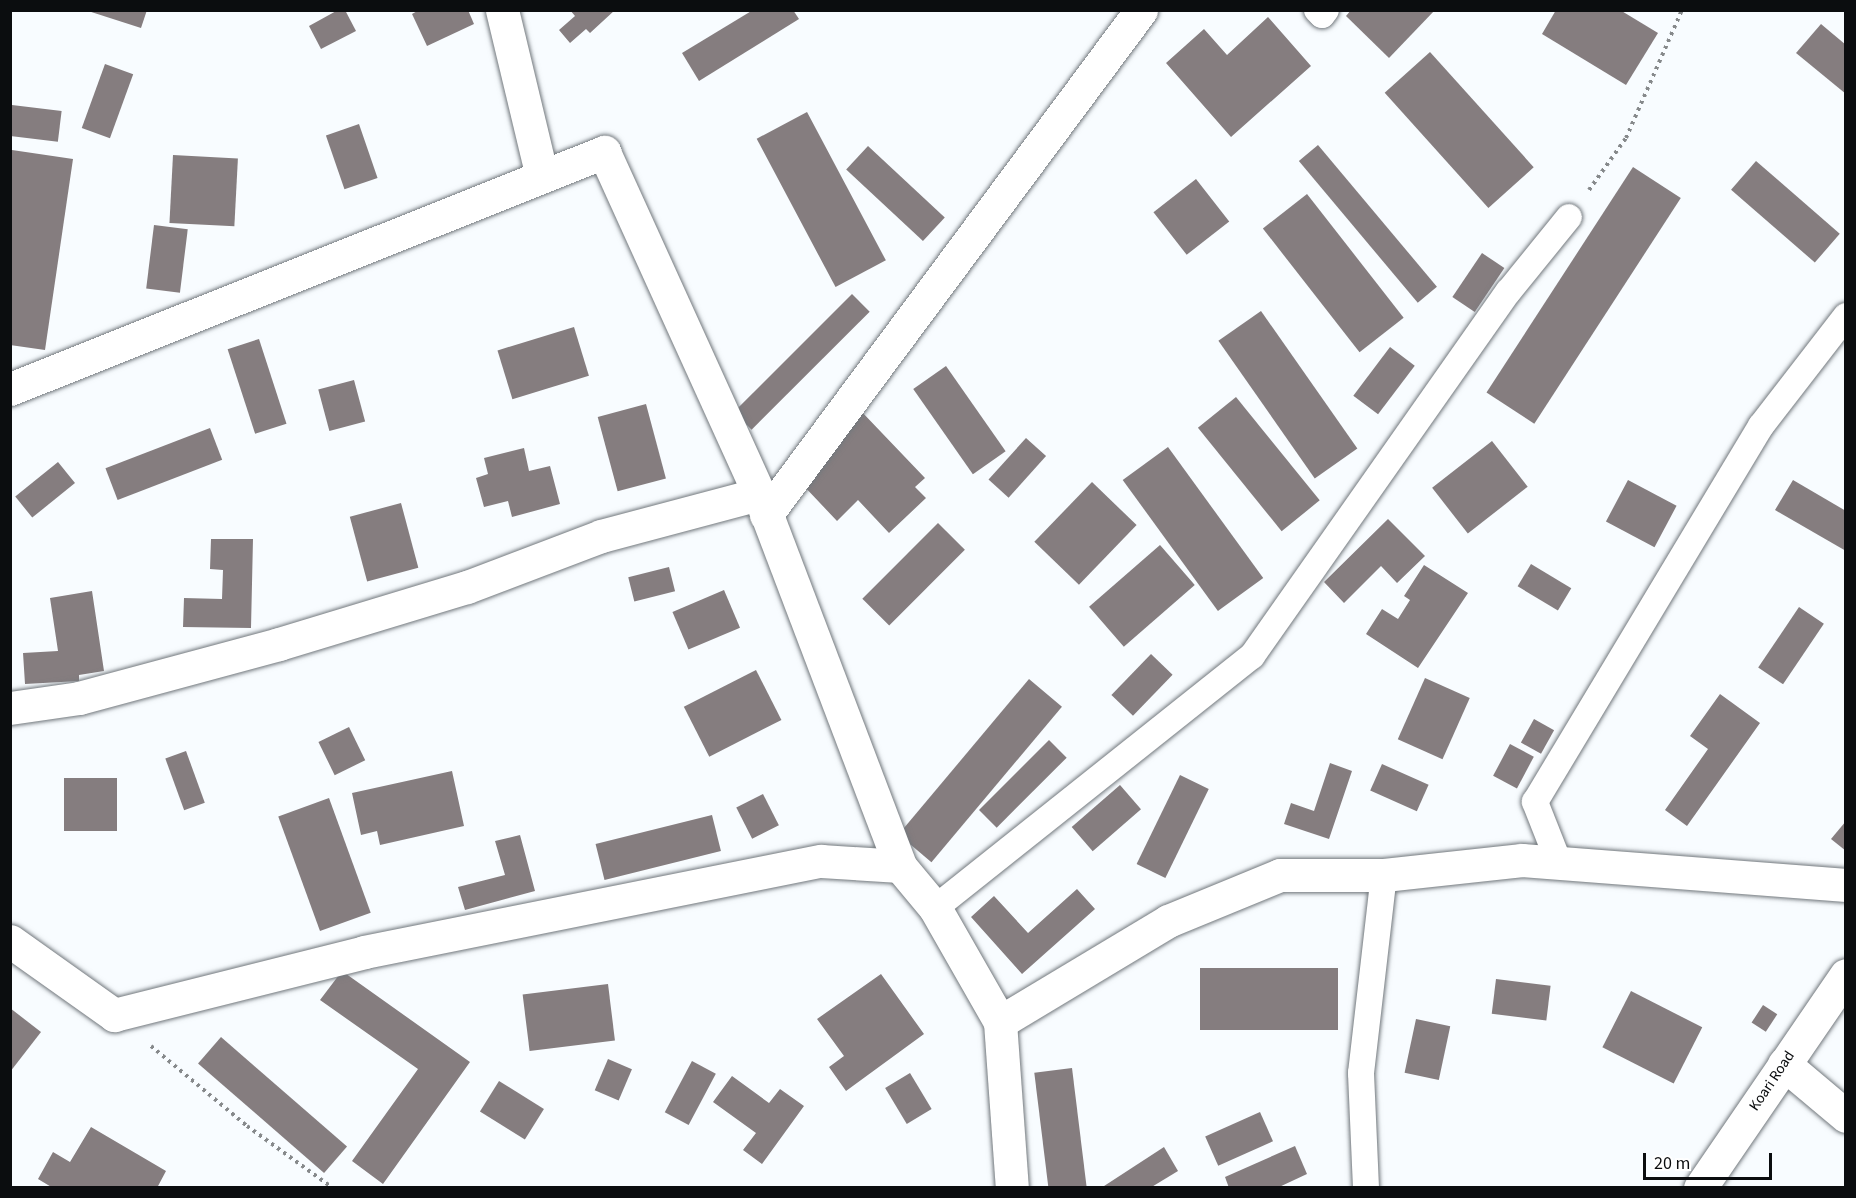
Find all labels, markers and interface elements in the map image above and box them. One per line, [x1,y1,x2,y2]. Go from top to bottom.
street label: Koari Road [1745,1048,1799,1114]
scale bar [1646,1141,1775,1179]
text: 20 m [1654,1151,1690,1176]

